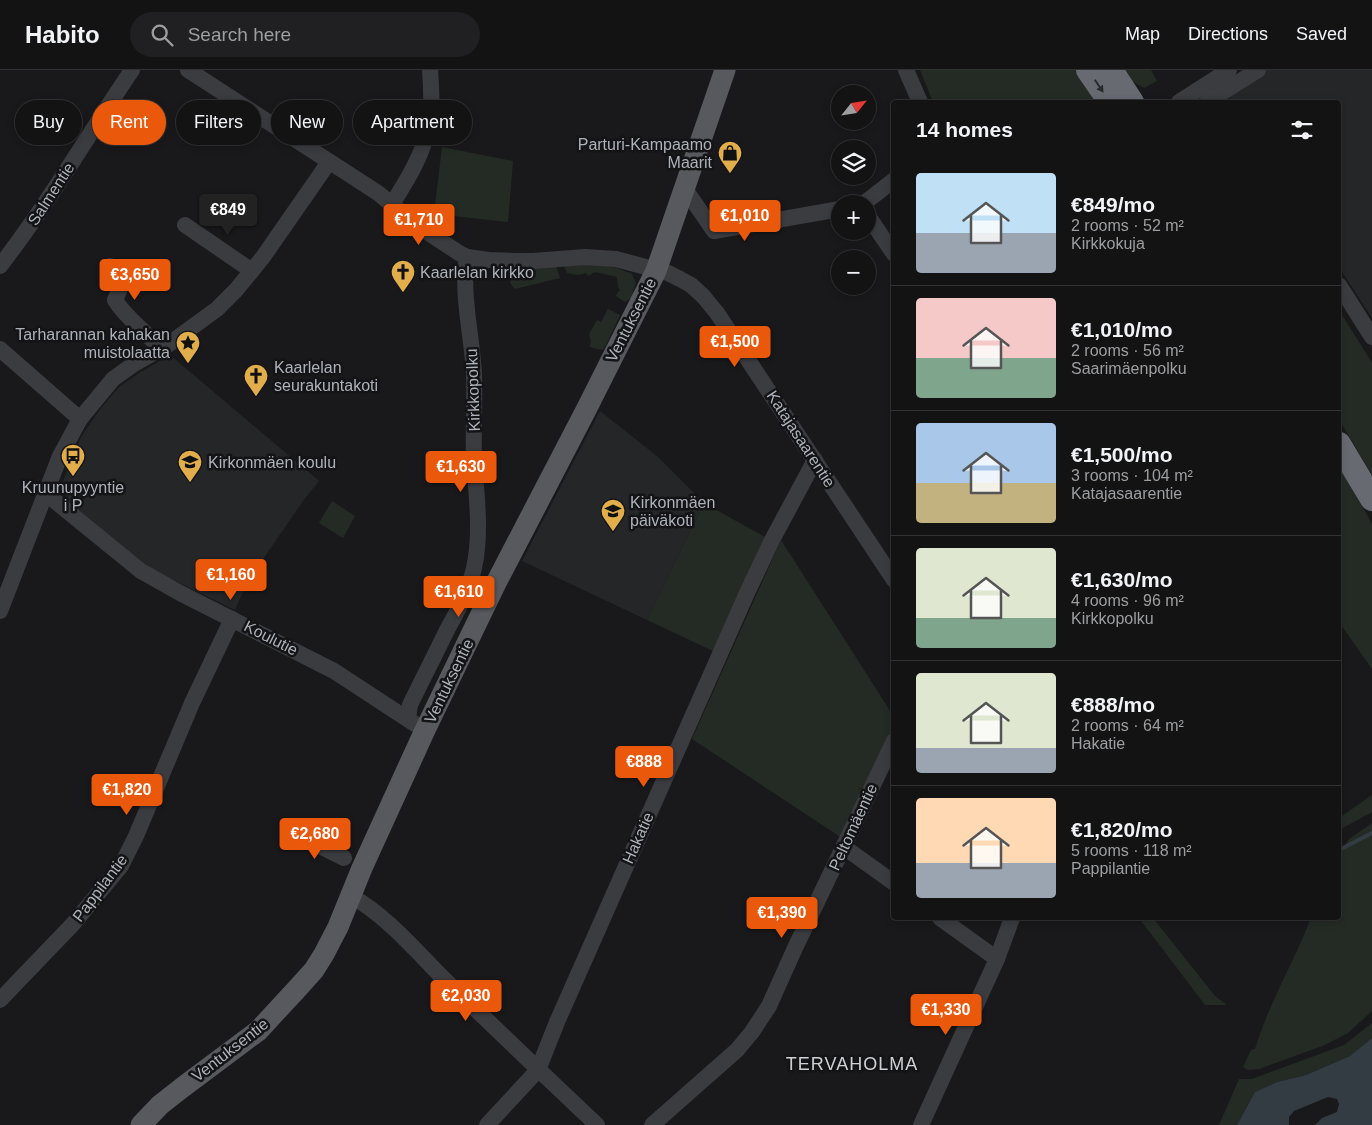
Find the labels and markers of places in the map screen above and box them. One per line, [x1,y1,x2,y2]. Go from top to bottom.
place label: Parturi-Kampaamo Maarit [578,136,713,171]
shop icon: Parturi-Kampaamo Maarit [717,140,743,174]
pin: €849 [198,194,258,236]
pin: €1,010 [704,200,786,242]
pin: €1,710 [378,204,460,246]
pin: €3,650 [94,258,176,301]
church icon: Kaarlelan kirkko [390,259,416,293]
place label: Kaarlelan kirkko [420,264,534,281]
place label: Tarharannan kahakan muistolaatta [15,326,170,361]
pin: €1,500 [694,326,776,368]
place icon: Tarharannan kahakan muistolaatta [175,330,201,364]
place label: Kaarlelan seurakuntakoti [274,359,378,394]
church icon: Kaarlelan seurakuntakoti [243,363,269,397]
bus stop icon: Kruunupyyntie i P [60,443,86,477]
school or university icon: Kirkonmäen koulu [177,449,203,483]
pin: €1,630 [420,450,502,493]
place label: Kirkonmäen koulu [208,454,336,471]
place label: Kruunupyyntie i P [22,479,124,514]
place label: Kirkonmäen päiväkoti [630,494,715,529]
school or university icon: Kirkonmäen päiväkoti [600,498,626,532]
pin: €1,160 [190,558,272,601]
pin: €1,610 [418,576,500,618]
pin: €888 [614,746,674,788]
pin: €1,820 [86,774,168,816]
pin: €2,680 [274,818,356,860]
pin: €1,390 [741,896,823,939]
pin: €2,030 [425,980,507,1022]
pin: €1,330 [905,994,987,1036]

